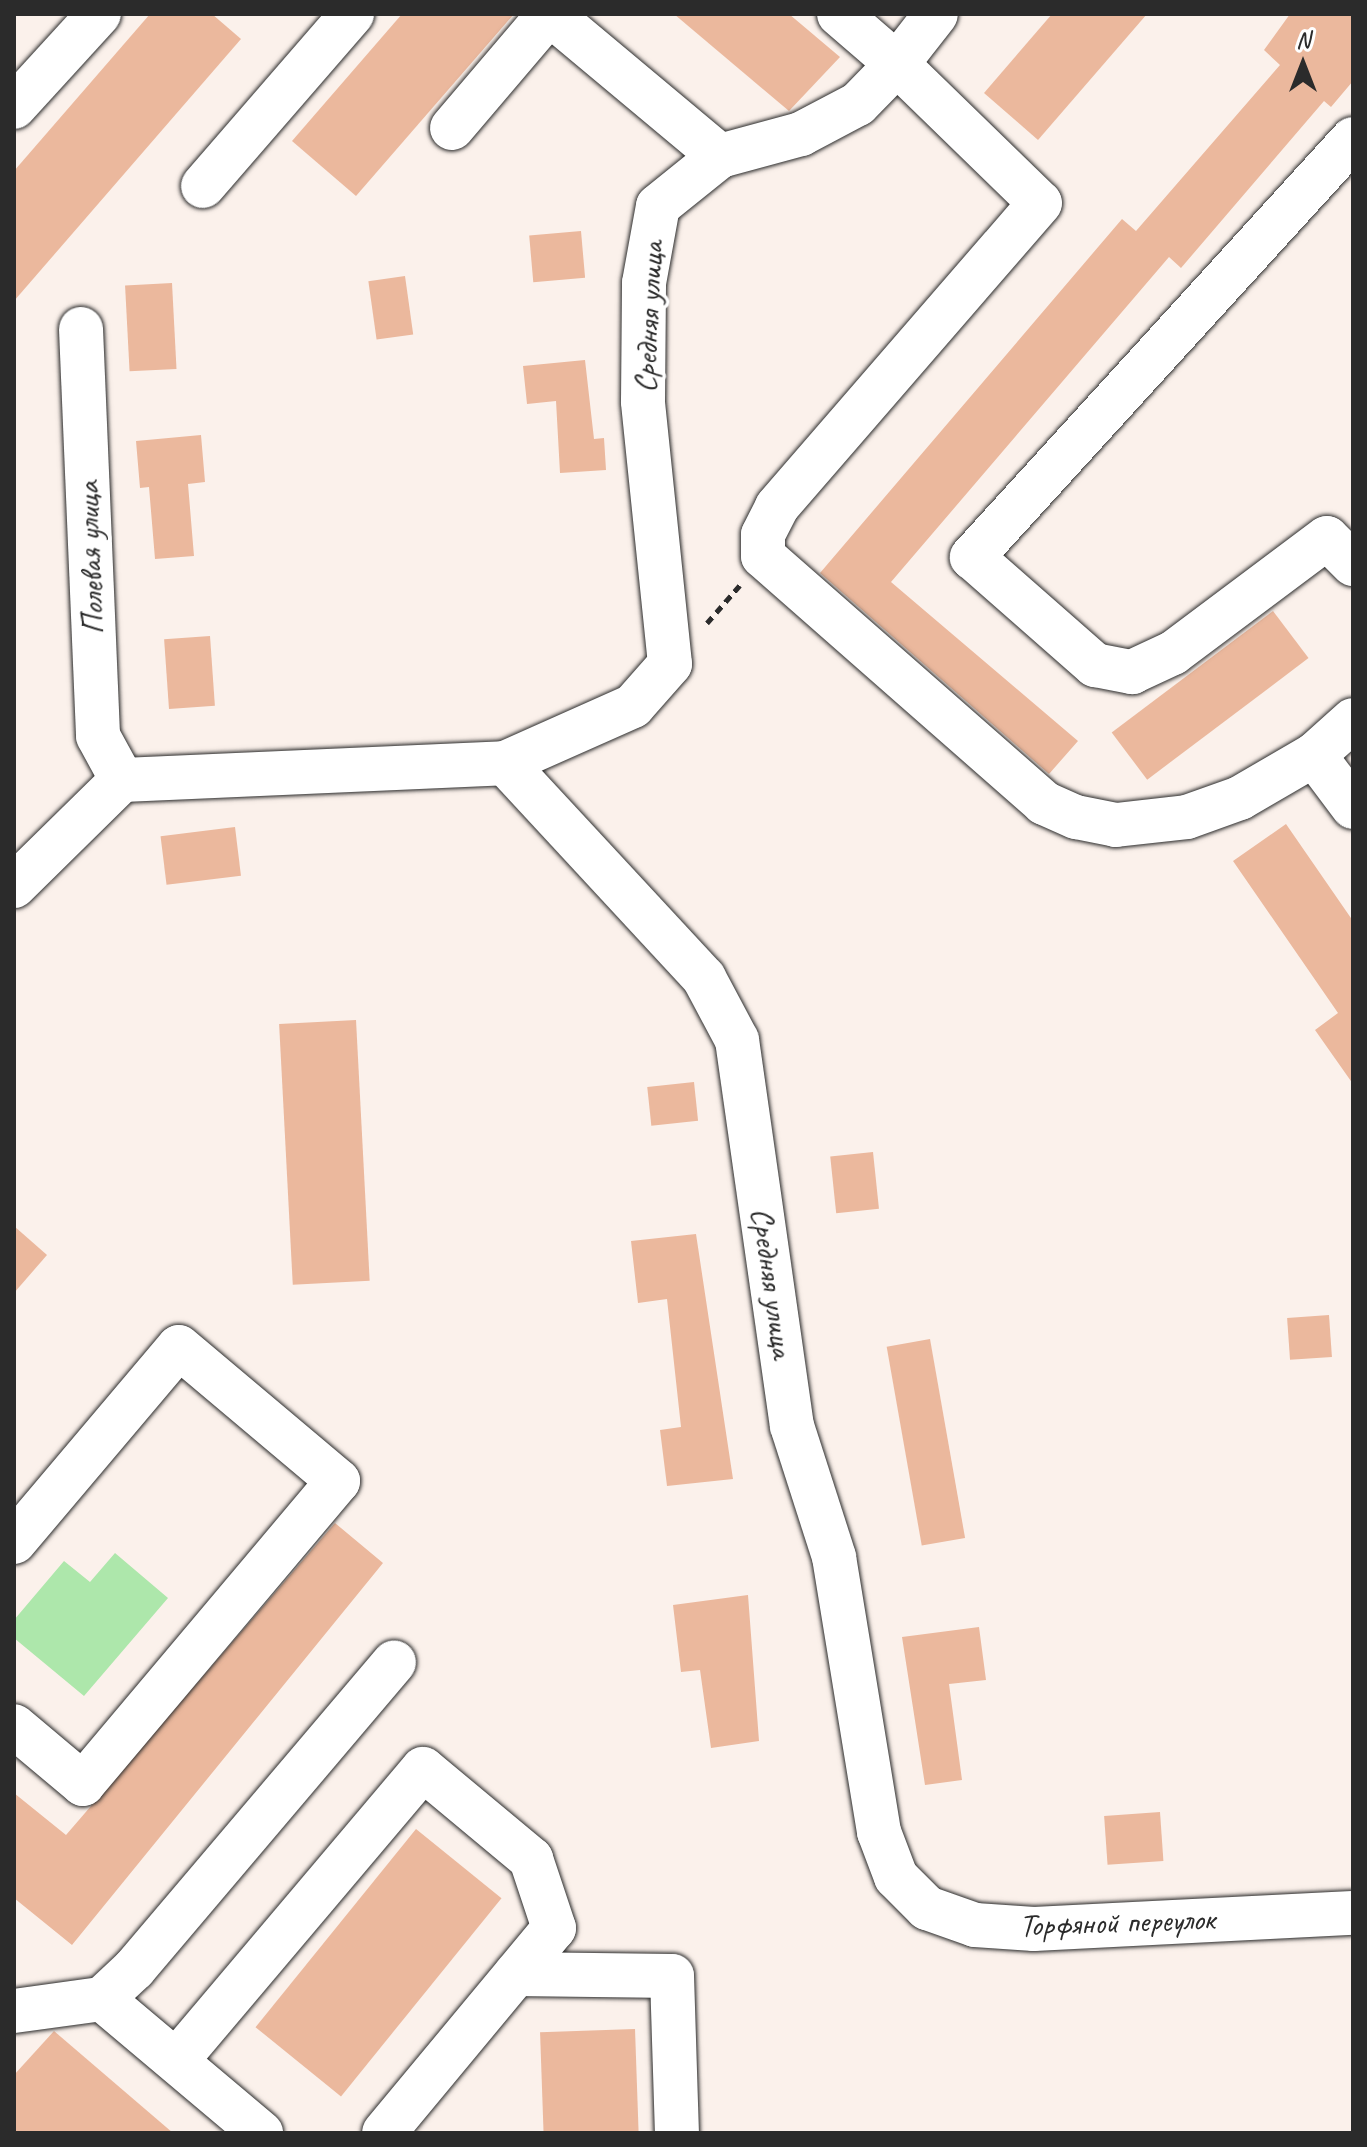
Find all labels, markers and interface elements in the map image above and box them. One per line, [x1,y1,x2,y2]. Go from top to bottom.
north arrow [1263,24,1343,104]
text: N [1296,26,1310,54]
street label: Средняя улица [626,240,672,394]
street label: Полевая улица [69,480,113,636]
street label: Средняя улица [742,1205,802,1361]
street label: Торфяной переулок [1019,1900,1215,1946]

